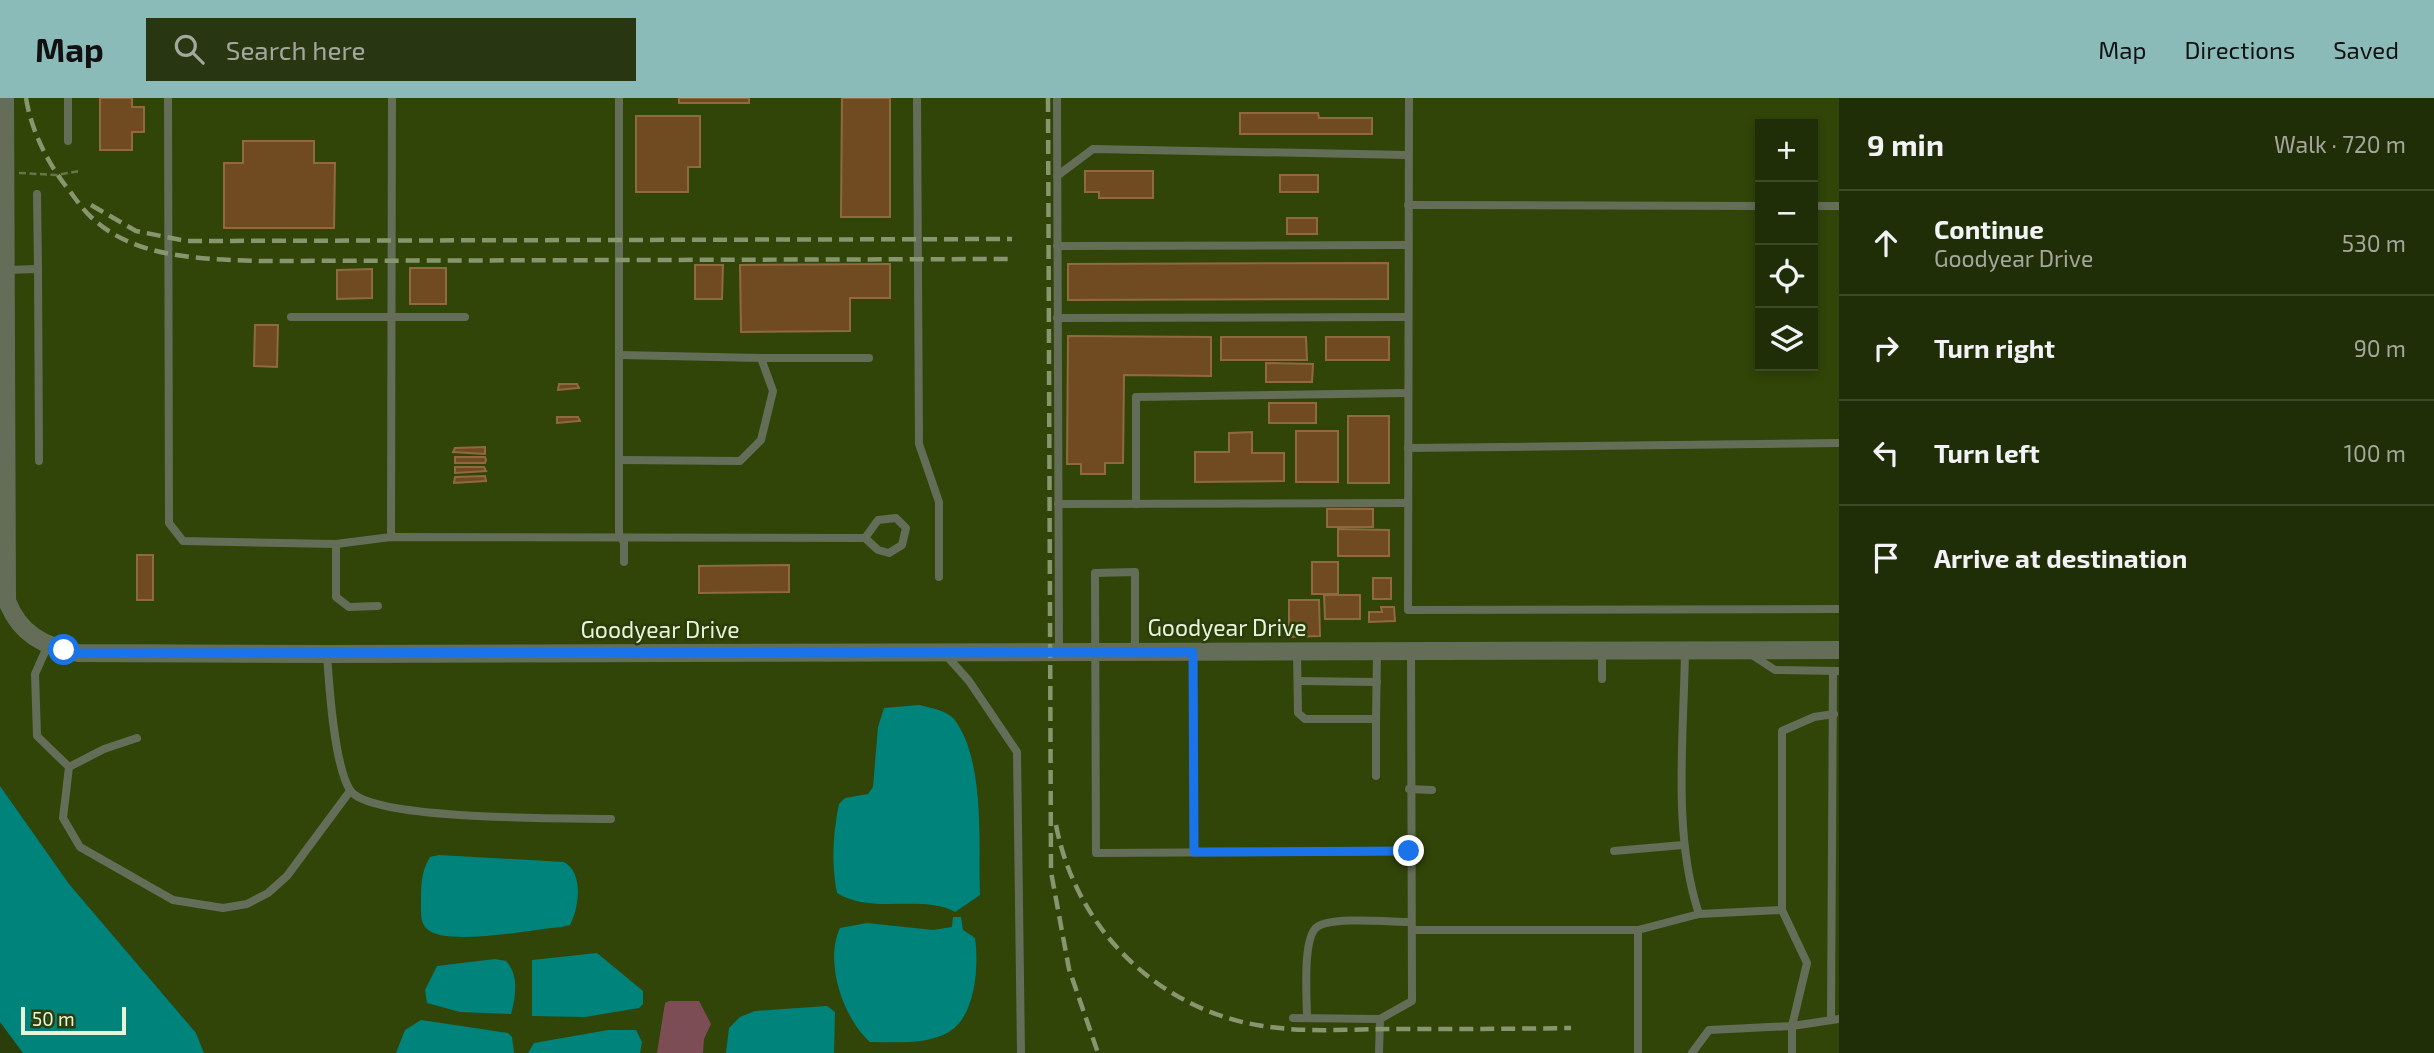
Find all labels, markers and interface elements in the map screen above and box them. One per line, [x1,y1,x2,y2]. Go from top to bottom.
search box [146,18,636,81]
text: Map [35,29,104,69]
icon: search [170,30,208,68]
text: Search here [226,34,365,65]
text: Map [2098,35,2146,64]
text: Directions [2184,35,2295,64]
text: Saved [2333,35,2399,64]
map controls [1755,119,1818,371]
button: + [1755,119,1818,182]
text: 9 min [1867,126,1944,162]
text: Walk · 720 m [2274,130,2406,158]
button: − [1755,182,1818,245]
text: Continue [1934,213,2044,244]
icon: ahead [1867,224,1905,262]
text: 530 m [2342,229,2406,257]
text: Goodyear Drive [1934,244,2093,272]
button: locate [1755,245,1818,308]
button: layers [1755,308,1818,371]
icon: right [1867,329,1905,367]
text: Turn right [1934,332,2055,363]
text: 90 m [2354,334,2406,362]
icon: left [1867,434,1905,472]
text: Turn left [1934,437,2040,468]
text: 100 m [2344,439,2406,467]
icon: arrive [1867,539,1905,577]
text: Arrive at destination [1934,542,2187,573]
street label: Goodyear Drive [1147,613,1307,641]
street label: Goodyear Drive [580,615,740,643]
route start [48,634,79,665]
route end [1393,835,1424,866]
scale bar [21,1004,126,1036]
text: 50 m [32,1007,75,1030]

